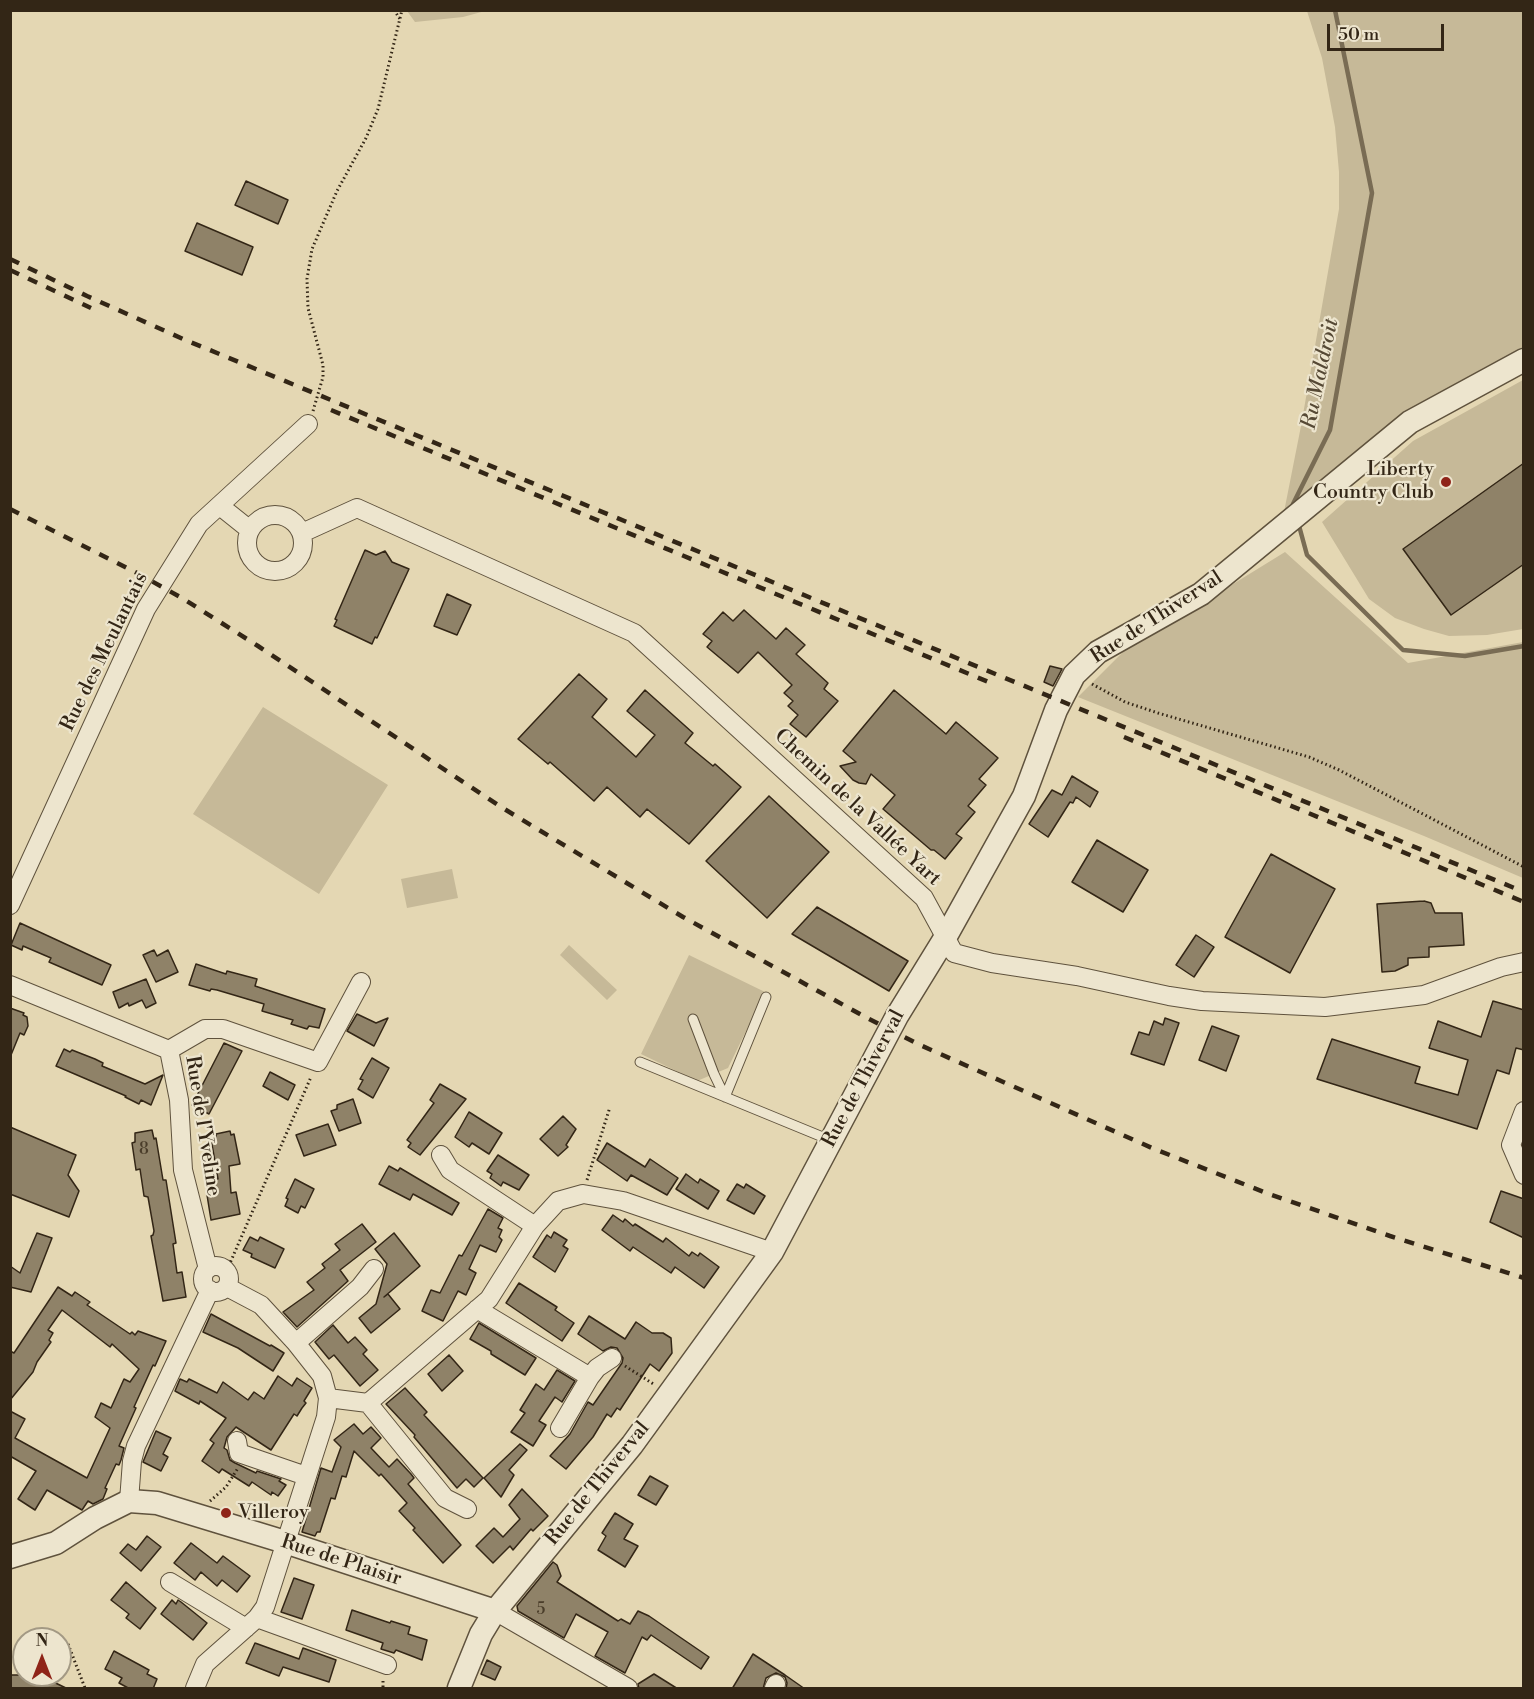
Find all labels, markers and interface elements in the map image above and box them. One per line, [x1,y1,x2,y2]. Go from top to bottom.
scale bar [1330,12,1447,50]
text: 50 m [1338,23,1379,46]
water label: Ru Maldroit [1297,316,1345,432]
place label: Liberty Country Club [1313,458,1434,505]
marker: Liberty Country Club [1439,475,1453,489]
street label: Rue de Thiverval [1087,566,1227,670]
street label: Rue des Meulantais [56,569,154,735]
street label: Chemin de la Vallée Yart [769,725,945,891]
street label: Rue de Thiverval [818,1006,910,1152]
street label: Rue de l'Yveline [179,1054,225,1198]
house number: 8 [139,1140,149,1160]
street label: Rue de Thiverval [541,1417,655,1551]
place label: Villeroy [238,1501,309,1525]
marker: Villeroy [219,1506,233,1520]
street label: Rue de Plaisir [278,1530,404,1592]
house number: 5 [537,1600,545,1620]
north arrow [12,1627,72,1687]
text: N [36,1631,48,1651]

